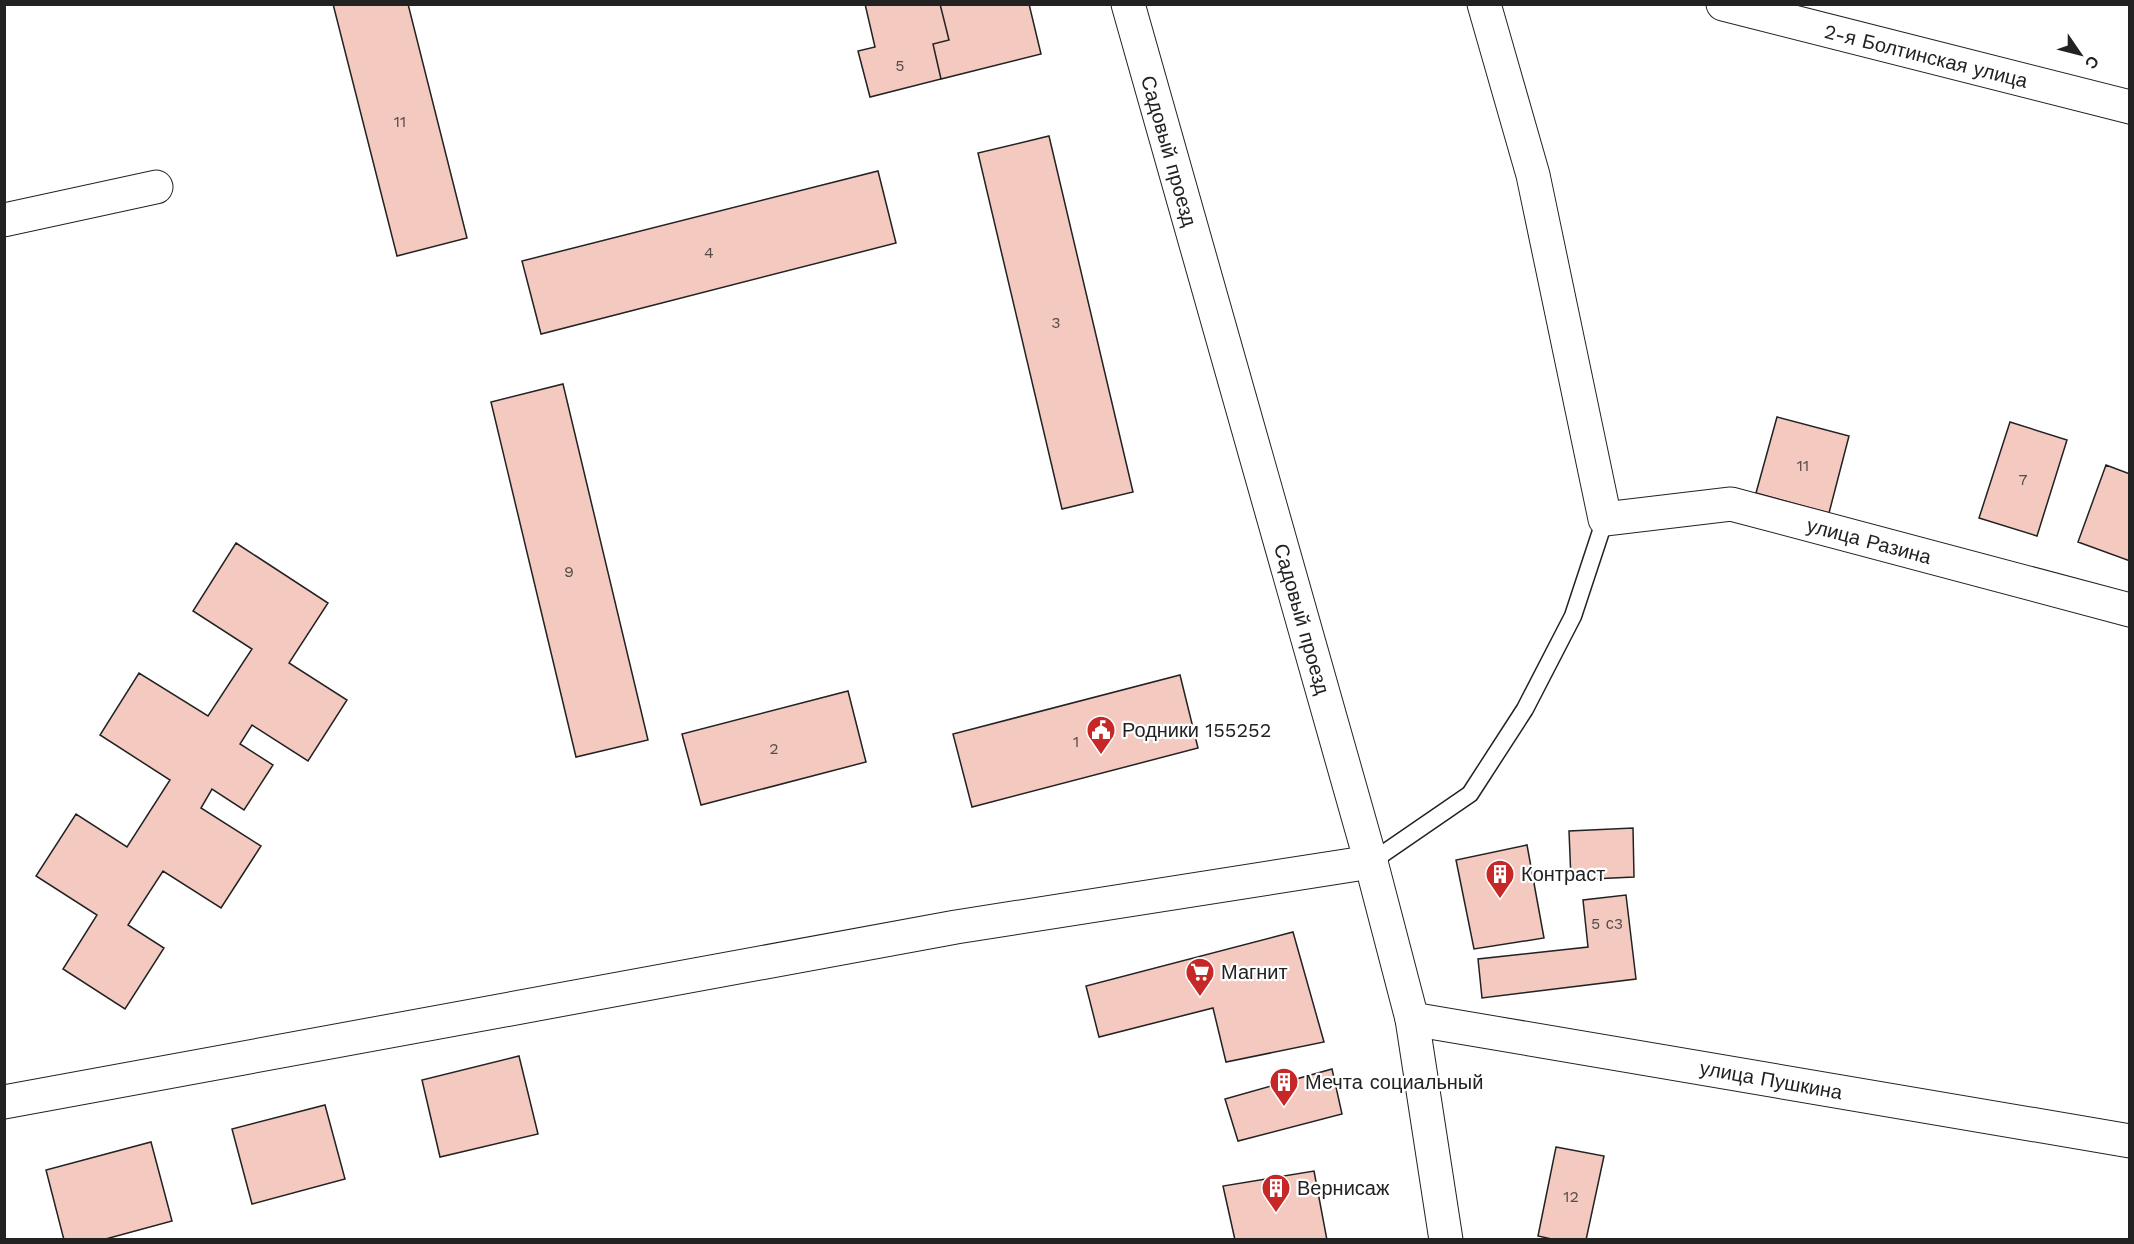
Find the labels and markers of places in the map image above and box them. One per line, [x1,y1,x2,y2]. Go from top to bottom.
public building icon: Родники 155252 [1085,714,1117,756]
place label: Родники 155252 [1122,718,1271,742]
building icon: Контраст [1484,858,1516,900]
place label: Контраст [1521,862,1605,886]
supermarket icon: Магнит [1184,956,1216,998]
place label: Магнит [1221,960,1288,984]
building icon: Мечта социальный [1268,1066,1300,1108]
place label: Мечта социальный [1305,1070,1483,1094]
building icon: Вернисаж [1260,1172,1292,1214]
place label: Вернисаж [1297,1176,1390,1200]

